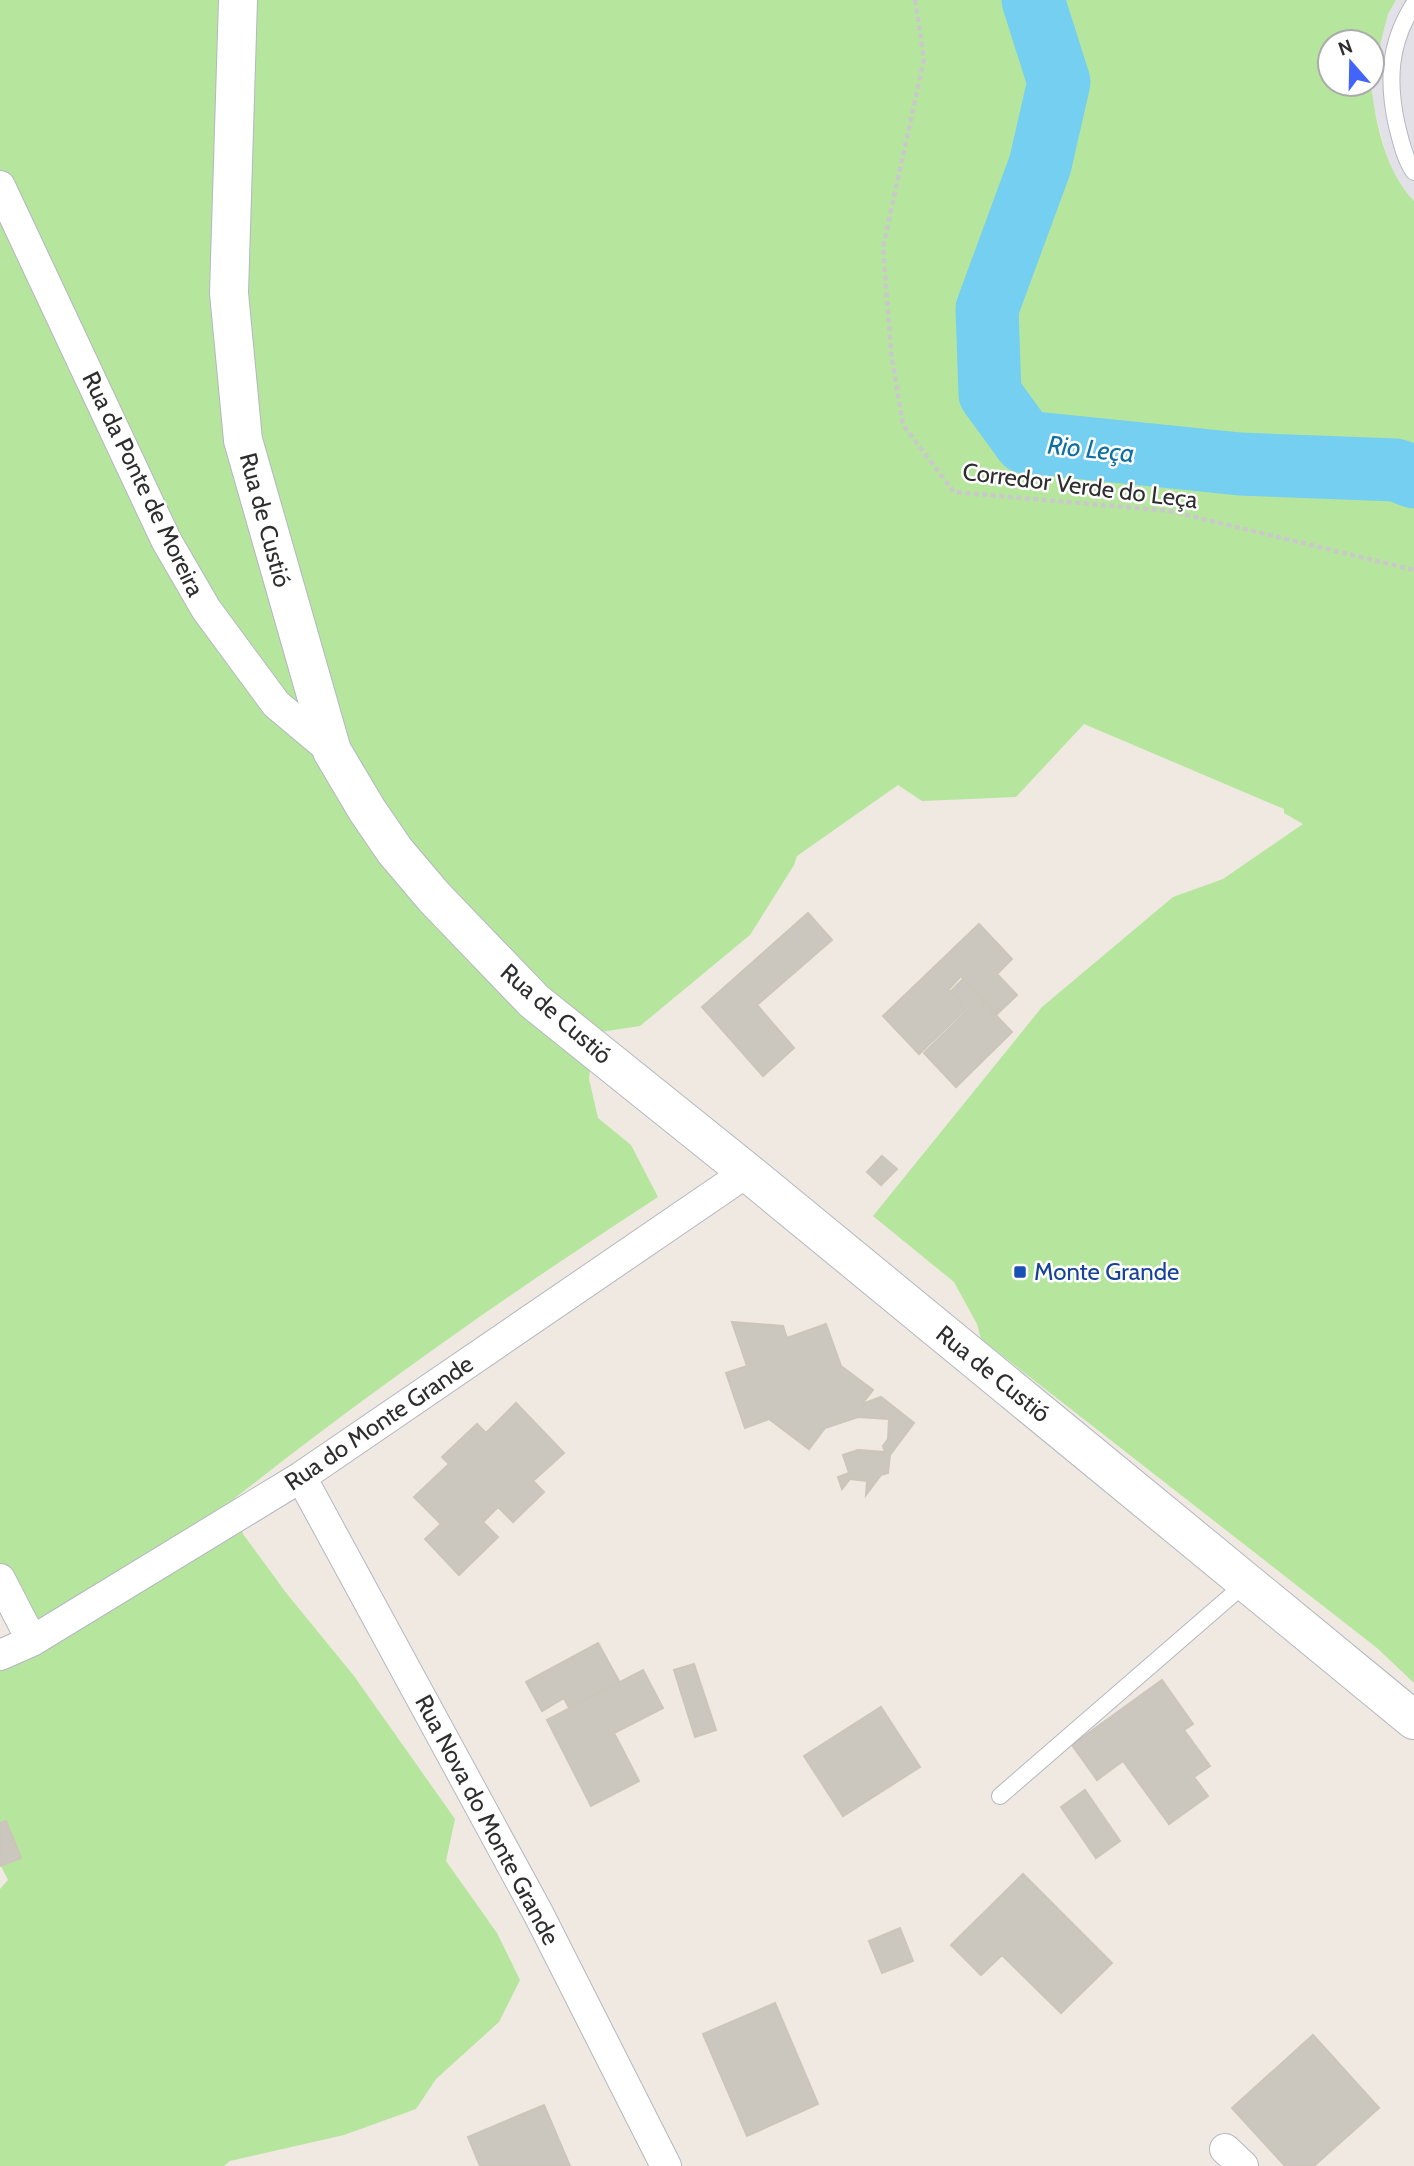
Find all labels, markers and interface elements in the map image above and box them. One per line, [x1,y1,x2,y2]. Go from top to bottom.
north arrow [1316,28,1386,98]
text: N [1335,34,1356,61]
street label: Rua da Ponte de Moreira [76,367,211,601]
water label: Rio Leça [1046,429,1136,469]
street label: Rua de Custió [234,449,297,590]
street label: Corredor Verde do Leça [961,457,1200,514]
street label: Rua de Custió [495,957,618,1070]
place label: Monte Grande [1034,1257,1179,1286]
marker: Monte Grande [1012,1264,1028,1280]
street label: Rua de Custió [931,1319,1056,1428]
street label: Rua do Monte Grande [279,1349,478,1496]
street label: Rua Nova do Monte Grande [409,1690,566,1950]

